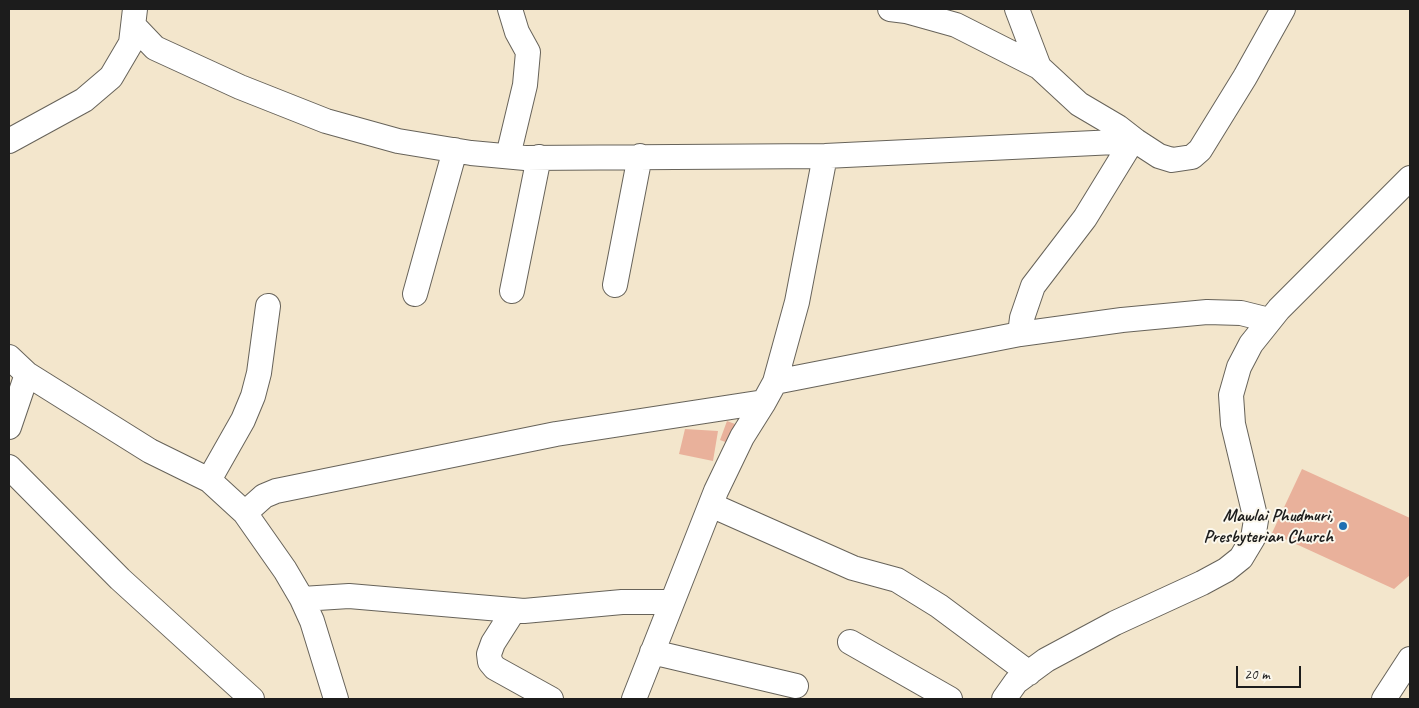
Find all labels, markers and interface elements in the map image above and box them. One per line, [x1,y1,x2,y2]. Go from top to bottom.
place label: Mawlai Phudmuri, Presbyterian Church [1203,505,1333,548]
marker: Mawlai Phudmuri, Presbyterian Church [1337,520,1349,532]
scale bar [1239,656,1304,688]
text: 20 m [1244,665,1270,684]

